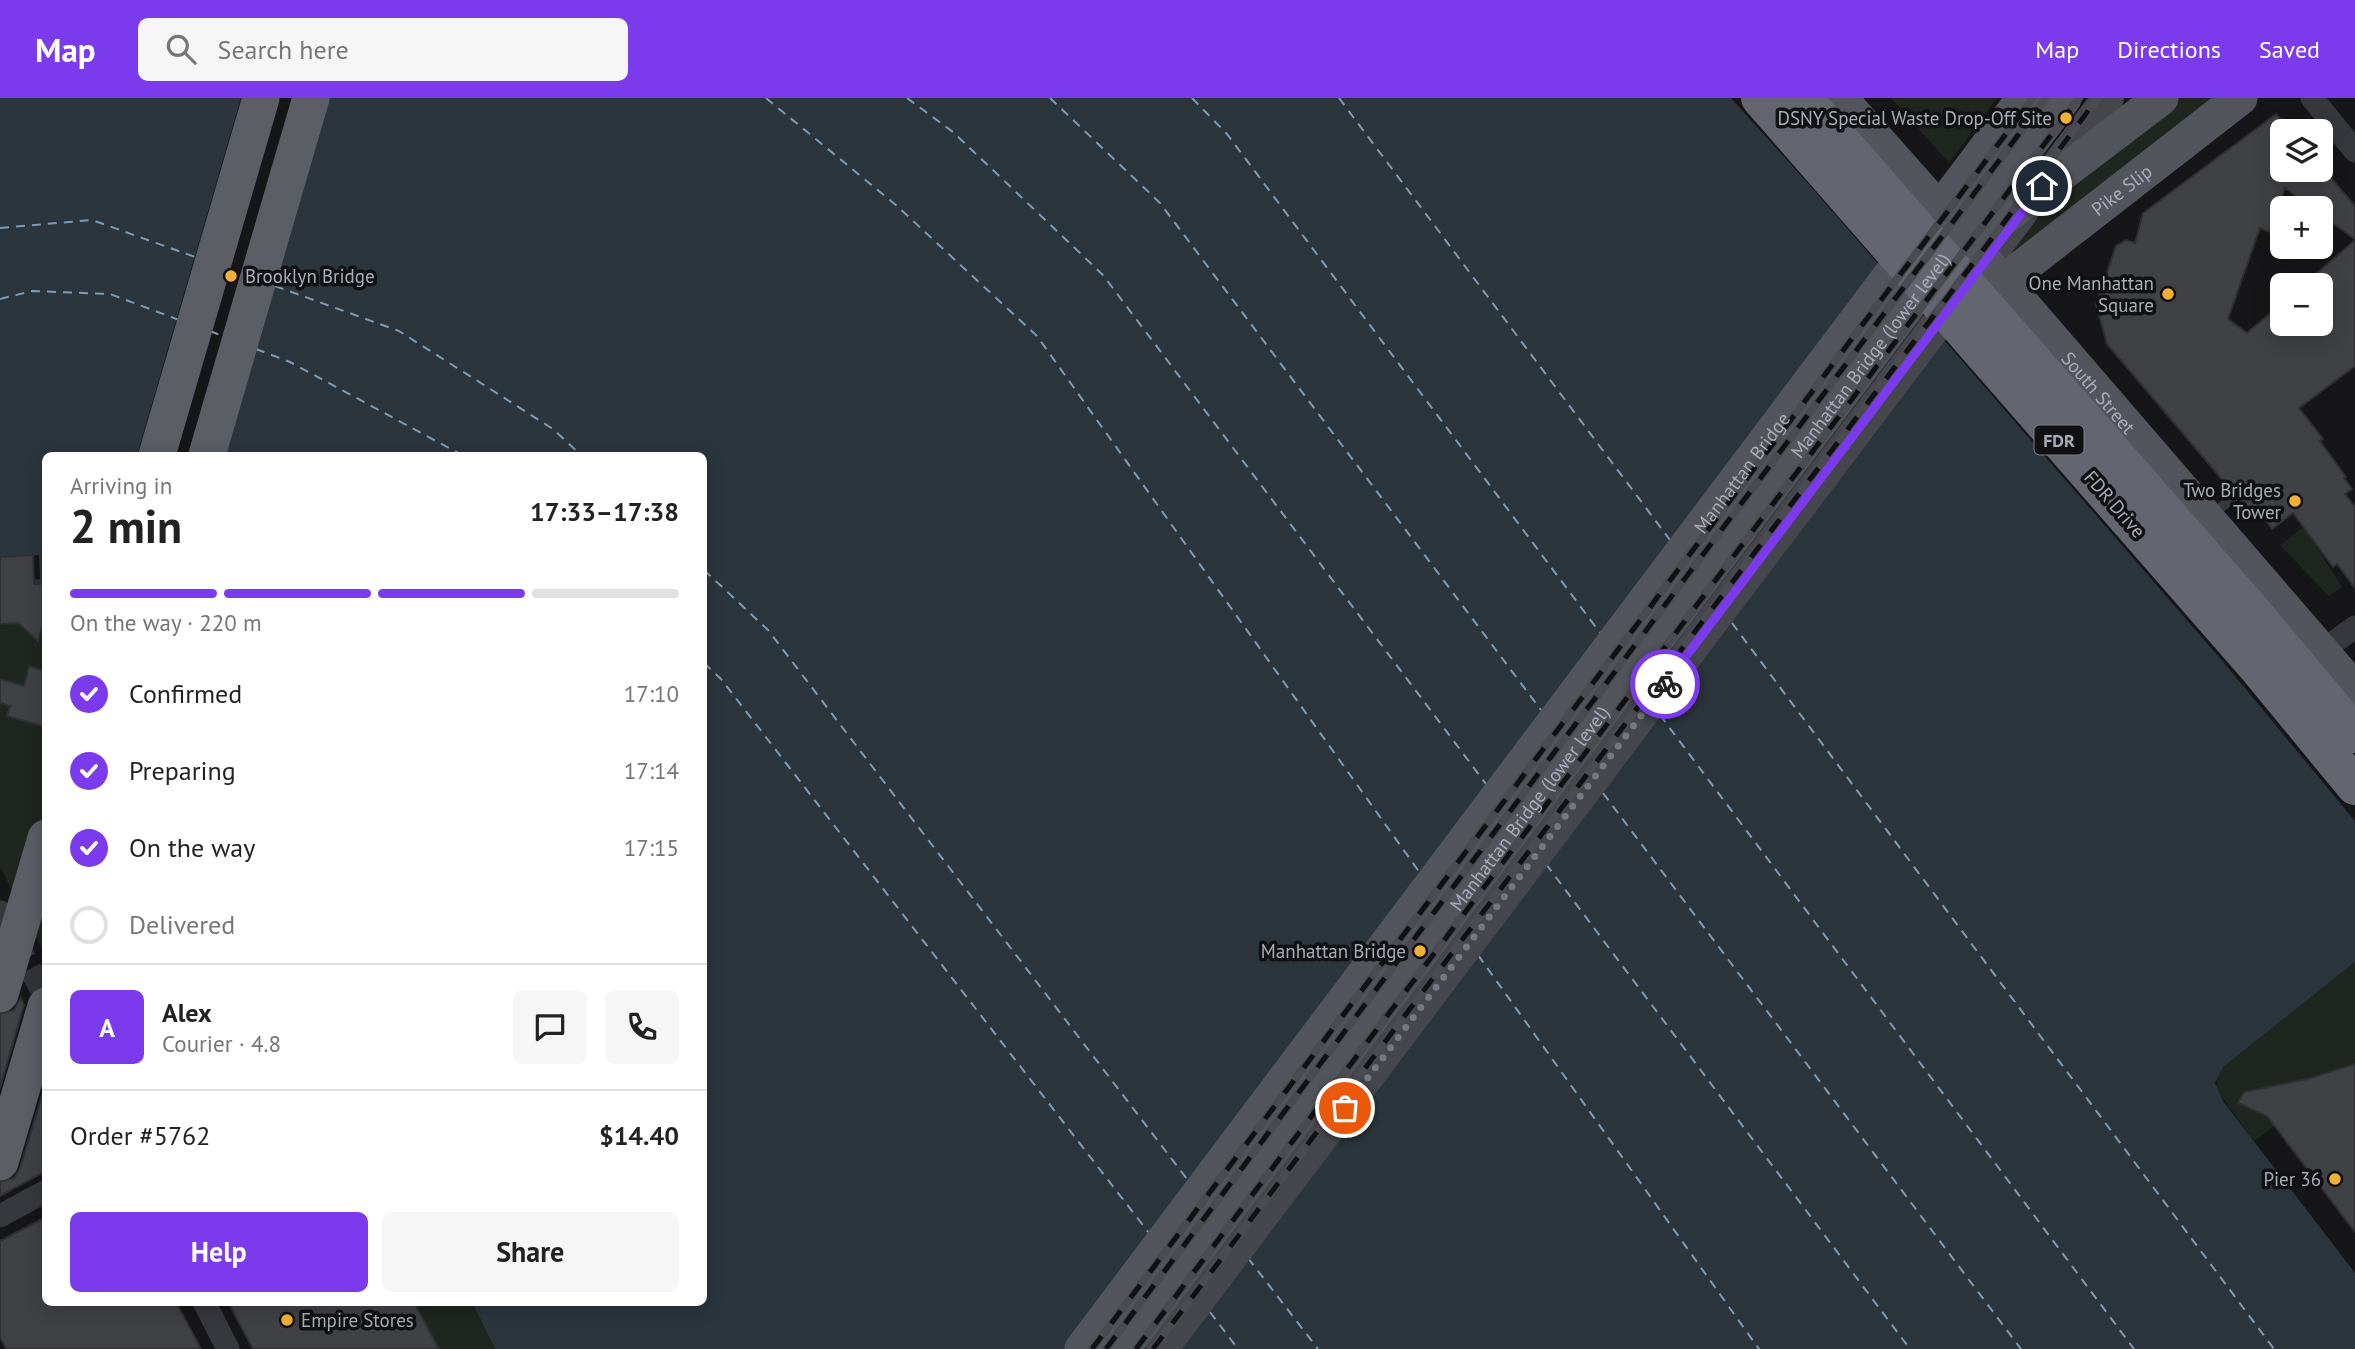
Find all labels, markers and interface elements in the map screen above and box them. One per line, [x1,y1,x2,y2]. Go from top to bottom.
search box [138,18,628,81]
text: Map [35,28,96,71]
icon: search [162,30,200,68]
text: Search here [218,33,349,66]
text: Map [2035,34,2079,65]
text: Directions [2117,34,2221,65]
text: Saved [2259,34,2320,65]
place label: DSNY Special Waste Drop-Off Site [1778,106,2052,130]
marker: DSNY Special Waste Drop-Off Site [2058,110,2074,126]
map controls [2270,119,2333,336]
button: layers [2270,119,2333,182]
pin [2012,156,2072,216]
street label: Pike Slip [2086,159,2157,221]
icon: home [2023,167,2061,205]
button: + [2270,196,2333,259]
street label: Manhattan Bridge (lower level) [1785,248,1955,463]
place label: Brooklyn Bridge [245,264,375,288]
marker: Brooklyn Bridge [223,268,239,284]
place label: One Manhattan Square [2029,271,2154,317]
button: − [2270,273,2333,336]
marker: One Manhattan Square [2160,286,2176,302]
street label: South Street [2056,347,2141,439]
street label: Manhattan Bridge [1689,407,1795,538]
road number: FDR [2035,426,2084,454]
street label: FDR Drive [2079,465,2151,543]
text: Arriving in [70,471,172,500]
place label: Two Bridges Tower [2183,478,2282,524]
marker: Two Bridges Tower [2287,493,2303,509]
text: 17:33–17:38 [530,495,679,528]
text: 2 min [70,496,182,556]
text: On the way · 220 m [70,608,262,637]
courier [1630,649,1700,719]
icon: bike [1646,665,1684,703]
icon: check [70,675,108,713]
text: Confirmed [129,677,242,710]
text: 17:10 [624,679,679,708]
street label: Manhattan Bridge (lower level) [1444,701,1614,915]
icon: check [70,752,108,790]
text: Preparing [129,754,236,787]
text: 17:14 [624,756,679,785]
icon: check [70,829,108,867]
text: On the way [129,831,255,864]
text: 17:15 [624,833,679,862]
text: Delivered [129,908,235,941]
place label: Manhattan Bridge [1261,939,1406,963]
marker: Manhattan Bridge [1412,943,1428,959]
button: chat [513,990,587,1064]
button: phone [605,990,679,1064]
text: Alex [162,996,212,1029]
text: A [99,1011,115,1044]
text: Courier · 4.8 [162,1029,281,1058]
pin [1315,1078,1375,1138]
icon: bag [1326,1089,1364,1127]
text: Order #5762 [70,1119,210,1152]
text: $14.40 [599,1119,679,1152]
place label: Pier 36 [2263,1167,2321,1191]
marker: Pier 36 [2327,1171,2343,1187]
button: Help [70,1212,368,1292]
button: Share [382,1212,679,1292]
place label: Empire Stores [301,1308,414,1332]
marker: Empire Stores [279,1312,295,1328]

